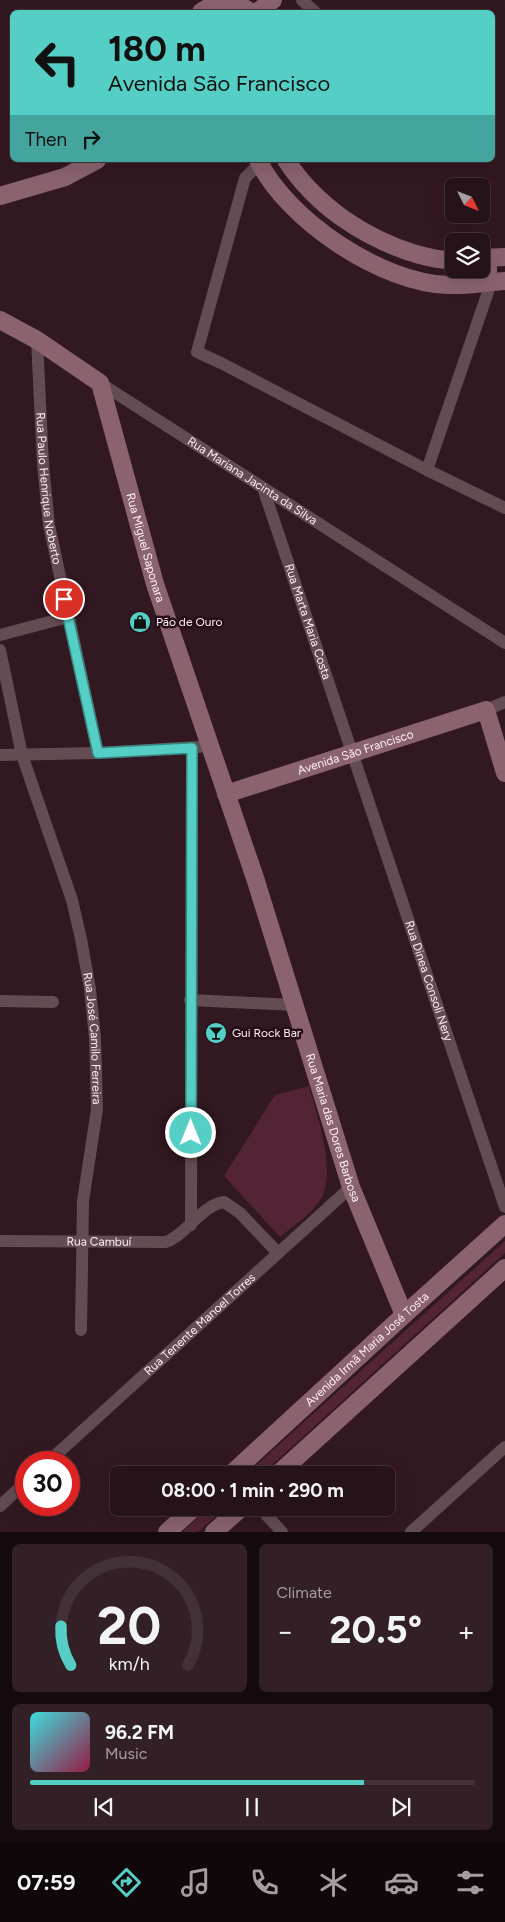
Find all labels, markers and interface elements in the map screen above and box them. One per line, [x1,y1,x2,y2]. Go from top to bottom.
text: 180 m [108,28,206,70]
icon: left [25,30,90,95]
text: Avenida São Francisco [108,70,330,97]
icon: right [77,125,105,153]
text: Then [25,128,67,151]
north arrow [445,178,490,222]
map controls [445,178,490,278]
button: layers [445,233,490,278]
street label: Rua Paulo Henrique Noberto [34,412,64,566]
street label: Rua Mariana Jacinta da Silva [185,434,320,528]
street label: Rua Miguel Saponara [123,491,168,604]
street label: Rua Marta Maria Costa [282,562,334,681]
pin [43,578,85,620]
icon: arrive [50,585,78,613]
shop icon: Pão de Ouro [128,610,152,634]
place label: Pão de Ouro [156,615,222,629]
street label: Avenida São Francisco [296,727,415,778]
street label: Rua Dinea Consoli Nery [402,919,456,1044]
street label: Rua José Camilo Ferreira [80,971,104,1105]
bar icon: Gui Rock Bar [204,1021,228,1045]
place label: Gui Rock Bar [232,1026,301,1040]
street label: Rua Maria das Dores Barbosa [303,1052,363,1204]
position arrow [164,1106,216,1158]
street label: Rua Cambuí [67,1234,133,1249]
street label: Rua Tenente Manoel Torres [141,1270,259,1378]
street label: Avenida Irmã Maria José Tosta [302,1289,432,1409]
speed limit sign: 30 [15,1451,80,1516]
text: 08:00 · 1 min · 290 m [161,1479,344,1502]
text: Climate [277,1583,332,1602]
text: 20 [97,1595,161,1657]
text: 20.5° [330,1607,422,1653]
text: − [277,1614,294,1648]
text: + [458,1614,475,1648]
text: km/h [109,1653,150,1674]
text: 96.2 FM [105,1721,174,1744]
text: Music [105,1744,147,1763]
icon: previous [90,1793,118,1821]
icon: pause [238,1793,266,1821]
icon: next [387,1793,415,1821]
icon: directions [109,1865,144,1900]
icon: music [178,1865,213,1900]
icon: phone [247,1865,282,1900]
icon: climate [316,1865,351,1900]
icon: car [384,1865,419,1900]
icon: filters [453,1865,488,1900]
text: 07:59 [17,1869,76,1896]

